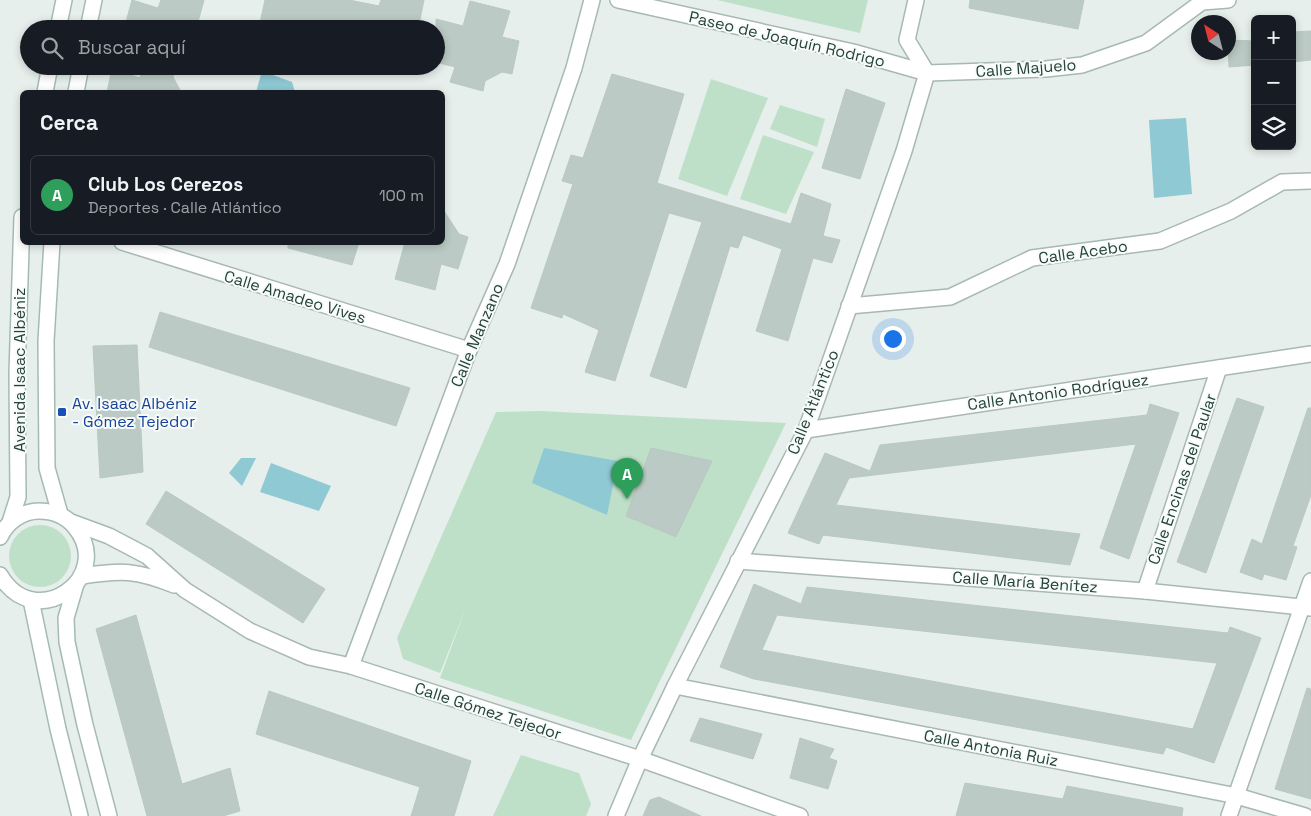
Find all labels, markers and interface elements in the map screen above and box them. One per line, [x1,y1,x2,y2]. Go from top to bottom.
street label: Paseo de Joaquín Rodrigo [687,6,887,72]
north arrow [1191,15,1236,60]
map controls [1251,15,1296,150]
button: + [1251,15,1296,60]
search box [20,20,445,75]
icon: search [38,34,66,62]
text: Buscar aquí [78,35,186,60]
street label: Calle Majuelo [975,54,1077,82]
button: − [1251,60,1296,105]
button: layers [1251,105,1296,150]
text: Cerca [40,109,98,136]
text: Club Los Cerezos [88,172,243,197]
text: A [52,185,62,206]
text: 100 m [379,185,424,206]
text: Deportes · Calle Atlántico [88,197,282,218]
street label: Calle Acebo [1037,235,1129,269]
street label: Calle Amadeo Vives [222,265,368,329]
street label: Calle Manzano [446,280,508,390]
street label: Avenida Isaac Albéniz [9,288,30,452]
your location [880,326,906,352]
street label: Calle Atlántico [782,346,844,458]
street label: Calle Antonio Rodríguez [966,369,1150,415]
street label: Calle Encinas del Paular [1143,391,1221,567]
place label: Av. Isaac Albéniz - Gómez Tejedor [72,393,197,432]
marker: Av. Isaac Albéniz - Gómez Tejedor [56,406,68,418]
pin: A [611,458,643,499]
street label: Calle María Benítez [952,566,1098,598]
street label: Calle Gómez Tejedor [412,677,564,745]
street label: Calle Antonia Ruiz [922,725,1060,771]

